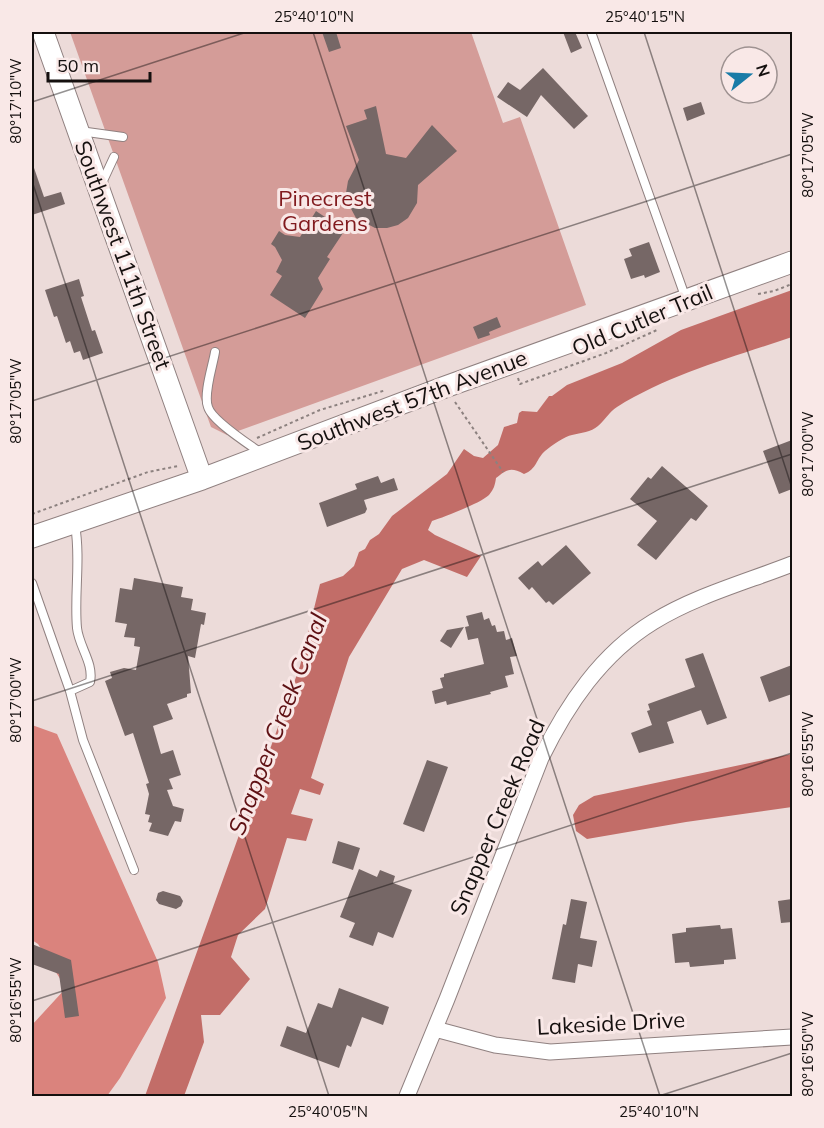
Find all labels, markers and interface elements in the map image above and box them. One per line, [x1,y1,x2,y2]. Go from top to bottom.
text: 25°40'10"N [274,7,354,26]
text: 25°40'15"N [605,7,685,26]
scale bar [48,45,150,83]
north arrow [719,45,779,105]
text: 50 m [57,54,99,77]
text: 80°17'10"W [6,58,25,144]
text: N [752,62,775,79]
text: 80°17'05"W [798,112,817,198]
street label: Southwest 111th Street [69,137,178,373]
park label: Pinecrest Gardens [278,184,372,237]
street label: Old Cutler Trail [567,278,717,362]
street label: Southwest 57th Avenue [293,343,531,457]
text: 80°17'05"W [6,358,25,444]
text: 80°17'00"W [798,411,817,497]
water label: Snapper Creek Canal [221,609,333,839]
text: 80°17'00"W [6,657,25,743]
text: 80°16'55"W [798,711,817,797]
street label: Snapper Creek Road [443,715,551,919]
text: 80°16'55"W [6,957,25,1043]
street label: Lakeside Drive [536,1005,686,1041]
text: 80°16'50"W [798,1011,817,1097]
text: 25°40'05"N [288,1102,368,1121]
text: 25°40'10"N [619,1102,699,1121]

